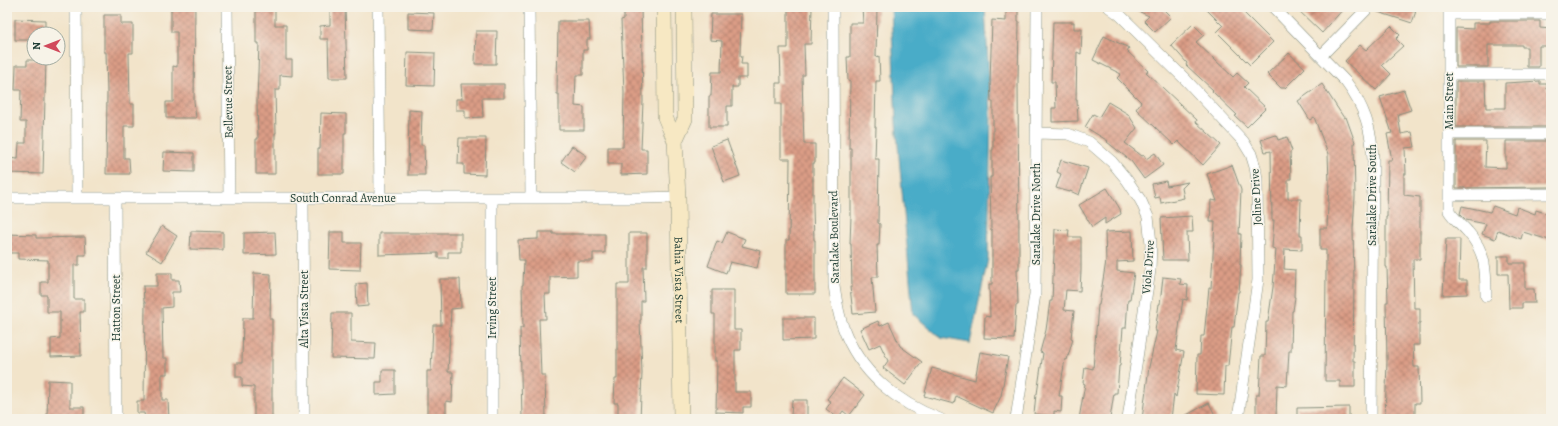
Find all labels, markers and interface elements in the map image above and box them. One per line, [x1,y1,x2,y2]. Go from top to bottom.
north arrow [26,26,66,66]
text: N [29,42,44,50]
street label: Bellevue Street [219,65,237,139]
street label: Main Street [1441,72,1457,130]
street label: Saralake Drive South [1364,143,1380,246]
street label: Saralake Drive North [1028,162,1044,265]
street label: Joline Drive [1247,168,1265,226]
street label: South Conrad Avenue [290,190,396,206]
street label: Saralake Boulevard [825,190,843,284]
street label: Bahia Vista Street [671,236,688,324]
street label: Viola Drive [1138,239,1158,296]
street label: Alta Vista Street [296,270,312,349]
street label: Hatton Street [108,275,124,341]
street label: Irving Street [484,277,500,339]

